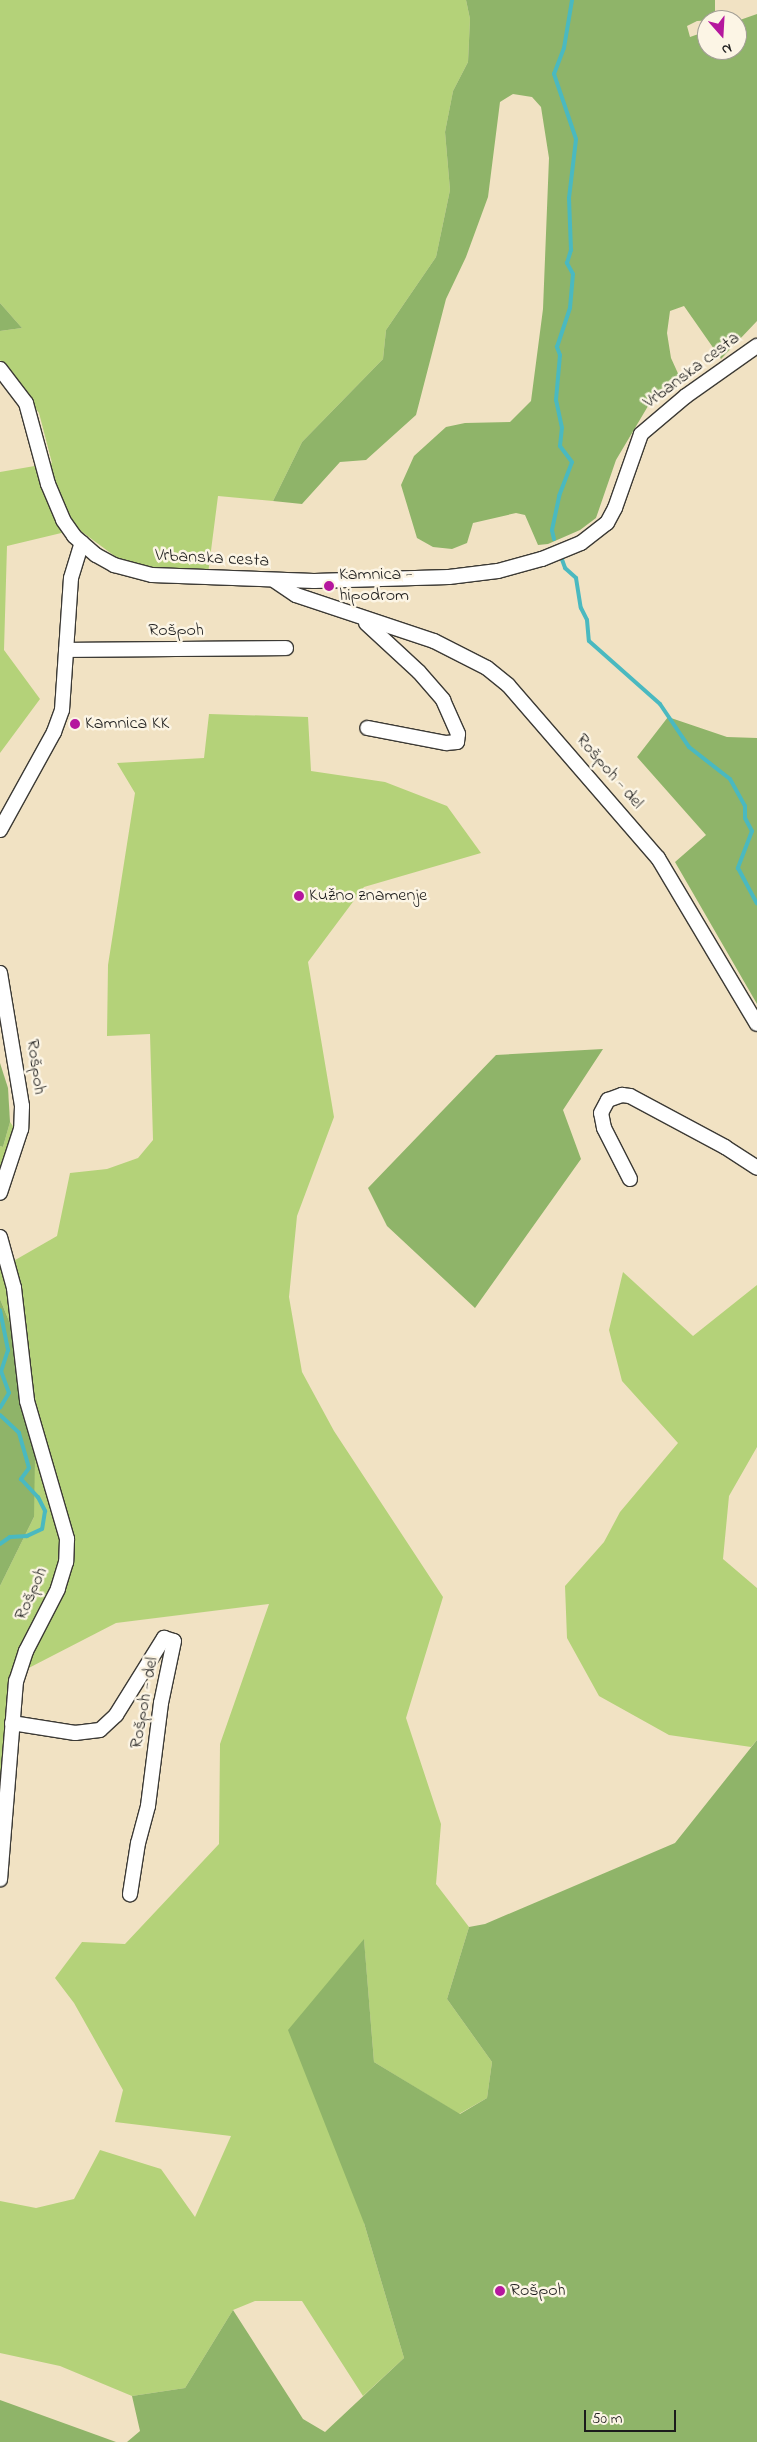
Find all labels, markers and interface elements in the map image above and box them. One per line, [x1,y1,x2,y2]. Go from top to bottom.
north arrow [697,10,747,60]
text: N [719,37,735,60]
street label: Vrbanska cesta [640,328,744,414]
street label: Vrbanska cesta [154,545,270,573]
place label: Kamnica - hipodrom [339,565,412,608]
marker: Kamnica - hipodrom [323,580,335,592]
street label: Rošpoh [148,620,204,642]
place label: Kamnica KK [85,713,169,735]
marker: Kamnica KK [69,718,81,730]
street label: Rošpoh - del [570,730,648,814]
place label: Kužno znamenje [309,885,427,907]
marker: Kužno znamenje [293,890,305,902]
street label: Rošpoh [20,1038,50,1096]
street label: Rošpoh [11,1564,53,1624]
street label: Rošpoh - del [126,1656,164,1750]
place label: Rošpoh [510,2280,566,2302]
marker: Rošpoh [494,2285,506,2297]
scale bar [587,2400,680,2432]
text: 50 m [592,2408,622,2430]

